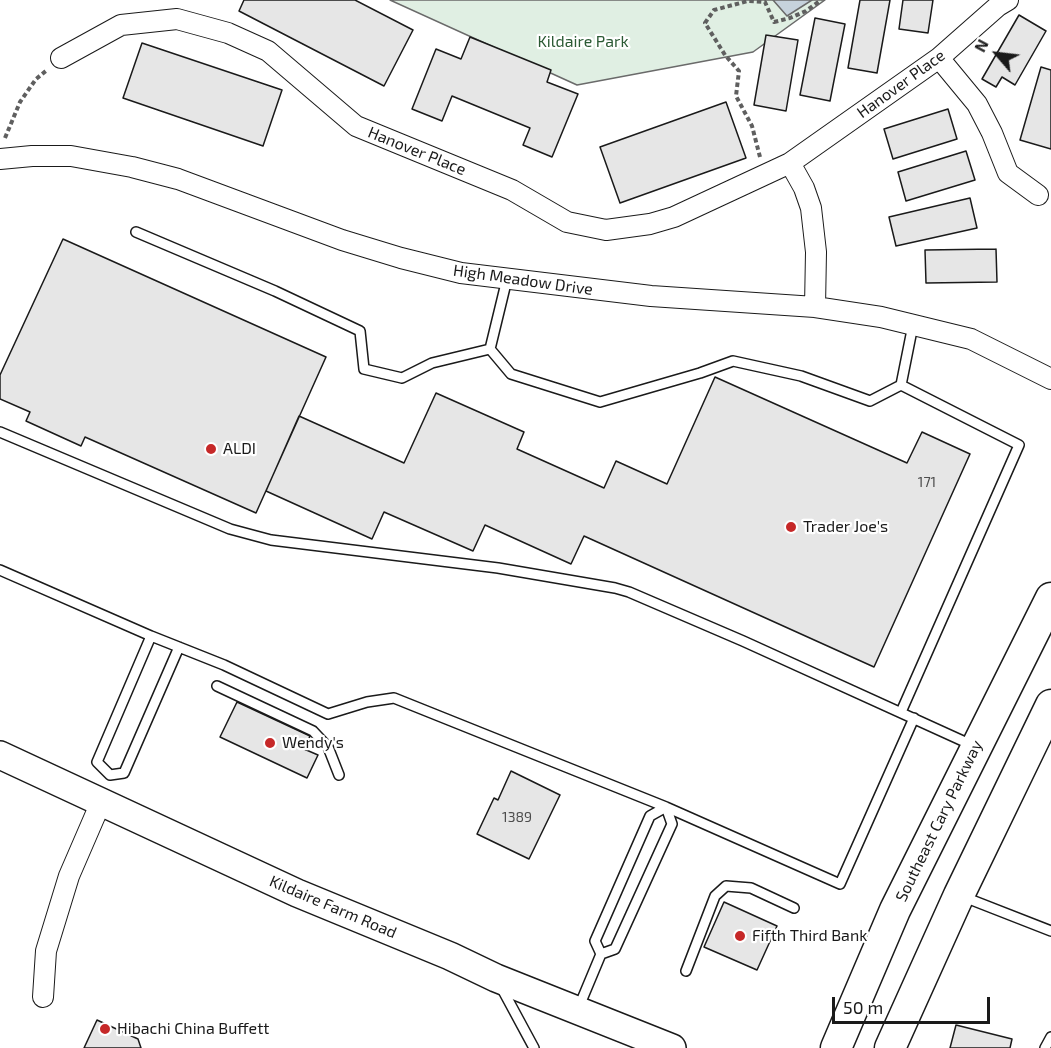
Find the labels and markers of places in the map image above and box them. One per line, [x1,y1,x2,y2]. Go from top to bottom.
place label: ALDI [223,439,256,459]
marker: ALDI [204,442,218,456]
place label: Trader Joe's [803,517,888,537]
marker: Trader Joe's [784,520,798,534]
place label: Wendy's [282,733,344,753]
marker: Wendy's [263,736,277,750]
place label: Fifth Third Bank [752,926,867,946]
marker: Fifth Third Bank [733,929,747,943]
place label: Hibachi China Buffett [117,1019,269,1039]
marker: Hibachi China Buffett [98,1022,112,1036]

